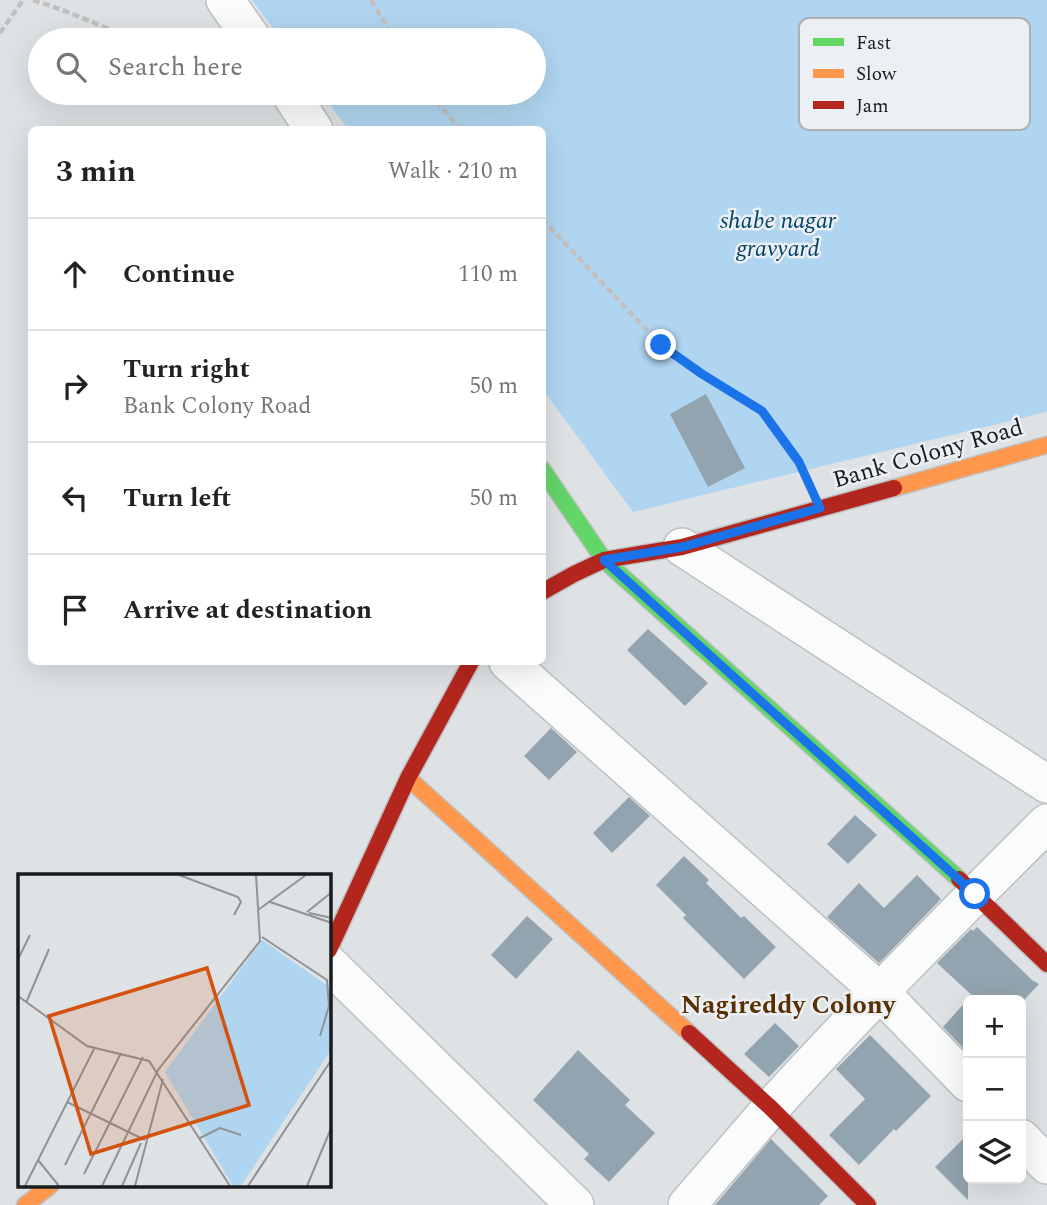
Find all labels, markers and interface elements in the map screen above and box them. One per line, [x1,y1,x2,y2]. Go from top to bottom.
legend [799,18,1030,130]
search box [28,28,546,105]
text: Fast [856,29,892,58]
text: Search here [108,47,243,87]
icon: search [52,48,90,86]
text: Slow [856,60,897,89]
text: Jam [856,92,888,121]
text: 3 min [56,149,136,195]
text: Walk · 210 m [388,154,518,189]
park label: shabe nagar gravyard [720,203,837,267]
text: Continue [123,254,235,294]
icon: ahead [56,255,94,293]
text: 110 m [458,257,518,292]
route end [645,329,676,360]
text: Turn right [123,349,250,389]
icon: right [56,367,94,405]
text: 50 m [469,369,518,404]
text: Bank Colony Road [123,389,311,424]
street label: Bank Colony Road [829,410,1027,498]
text: Turn left [123,478,231,518]
icon: left [56,479,94,517]
text: 50 m [469,481,518,516]
text: Arrive at destination [123,590,372,630]
icon: arrive [56,591,94,629]
inset map [18,874,331,1188]
route start [959,878,990,909]
district label: Nagireddy Colony [681,985,897,1025]
map controls [963,995,1026,1184]
button: + [963,995,1026,1058]
button: − [963,1058,1026,1121]
button: layers [963,1121,1026,1184]

